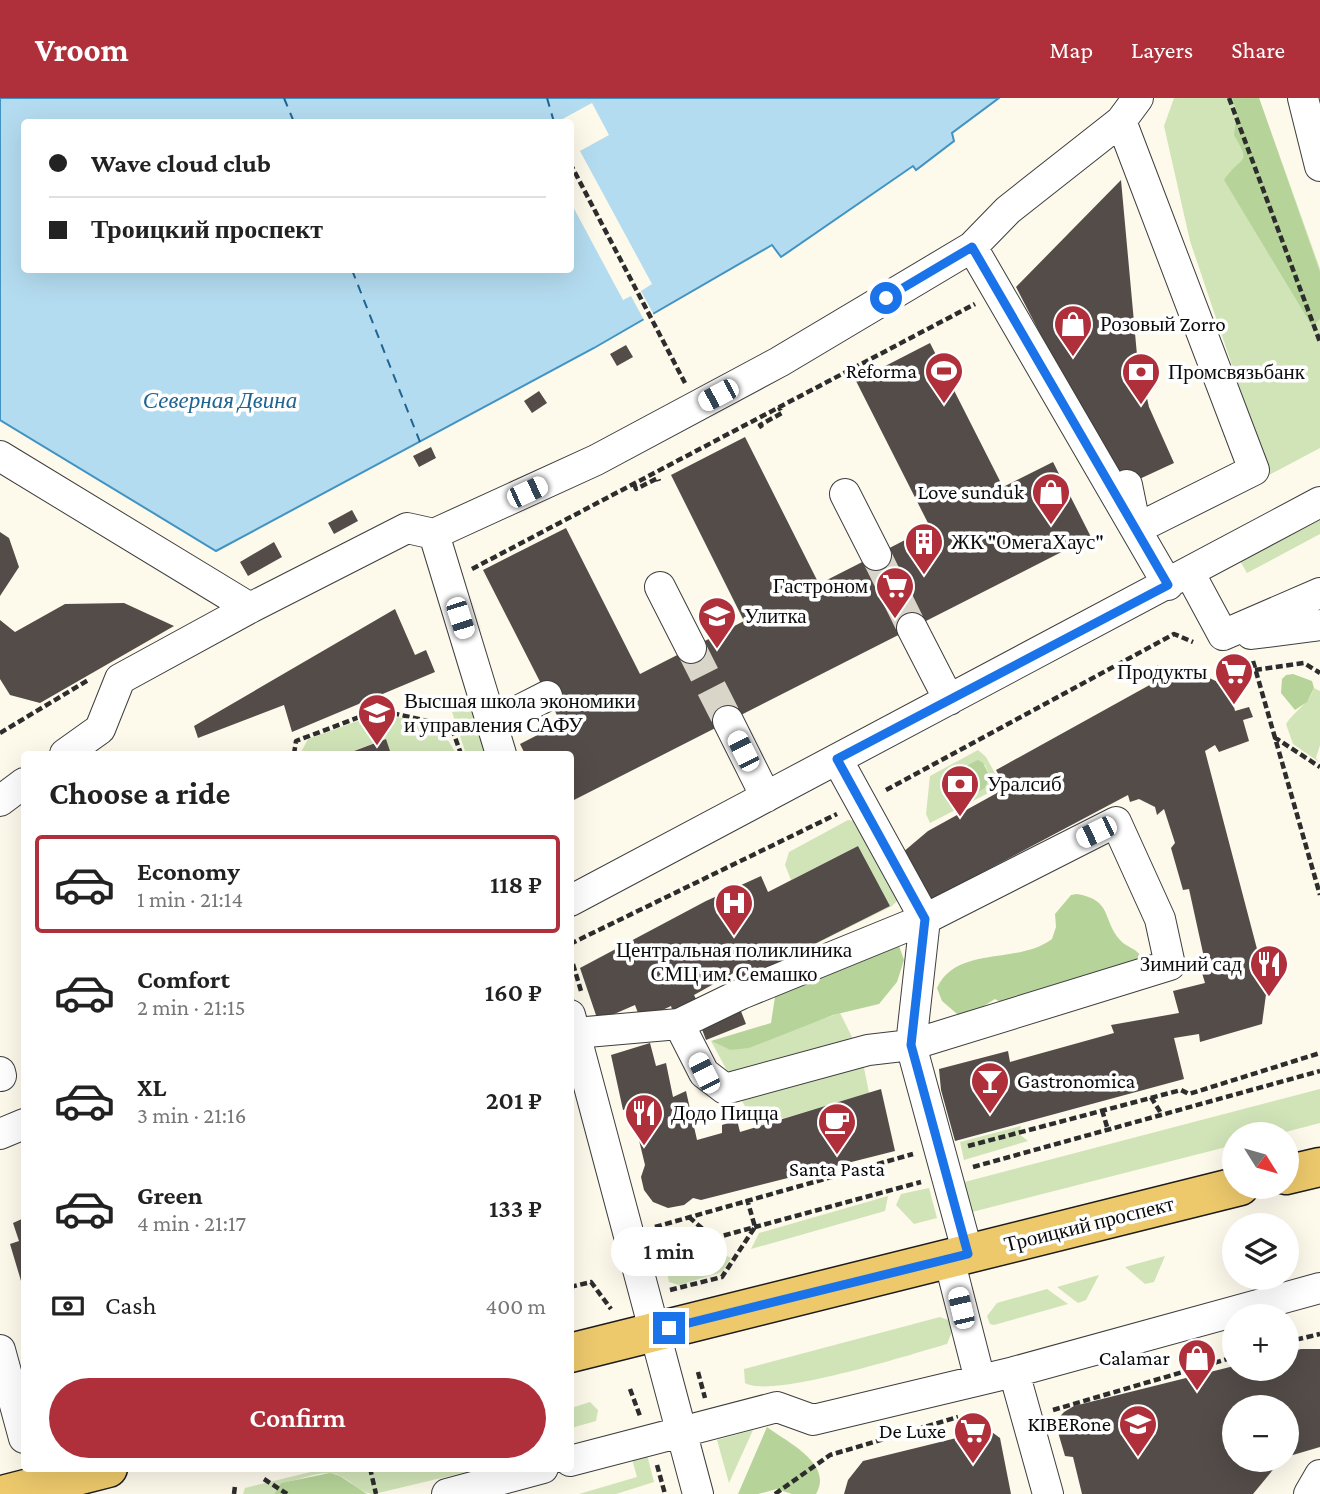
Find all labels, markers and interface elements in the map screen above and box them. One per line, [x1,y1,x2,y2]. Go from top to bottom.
text: Vroom [35,31,129,68]
text: Map [1049,36,1093,63]
text: Layers [1131,36,1193,63]
text: Share [1231,36,1285,63]
text: Wave cloud club [91,149,271,178]
text: Троицкий проспект [91,215,323,244]
route start [870,282,902,314]
shop icon: Розовый Zorro [1052,303,1094,358]
place label: Розовый Zorro [1100,312,1226,336]
sports icon: Reforma [923,350,965,405]
bank icon: Промсвязьбанк [1120,351,1162,406]
place label: Reforma [846,359,917,383]
place label: Промсвязьбанк [1168,360,1306,384]
car [695,376,742,414]
water label: Северная Двина [143,387,297,413]
shop icon: Love sunduk [1030,471,1072,526]
car [504,474,551,510]
place label: Love sunduk [918,480,1024,504]
building icon: ЖК "ОмегаХаус" [903,521,945,576]
place label: ЖК "ОмегаХаус" [951,530,1104,554]
supermarket icon: Гастроном [874,565,916,620]
place label: Гастроном [773,574,868,598]
car [444,595,477,641]
school or university icon: Улитка [696,595,738,650]
place label: Улитка [744,604,807,628]
supermarket icon: Продукты [1213,651,1255,706]
place label: Продукты [1117,660,1207,684]
place label: Высшая школа экономики и управления САФУ [404,689,636,737]
school or university icon: Высшая школа экономики и управления САФУ [356,692,398,747]
car [725,728,762,774]
bank icon: Уралсиб [939,763,981,818]
place label: Уралсиб [987,772,1062,796]
text: Choose a ride [49,775,230,811]
car [1073,813,1120,851]
icon: car [53,853,116,916]
text: Economy [137,857,240,886]
text: 118 ₽ [490,870,542,899]
hospital icon: Центральная поликлиника СМЦ им. Семашко [713,882,755,937]
text: 1 min · 21:14 [137,886,243,912]
place label: Центральная поликлиника СМЦ им. Семашко [616,938,853,986]
restaurant icon: Зимний сад [1248,943,1290,998]
place label: Зимний сад [1140,952,1242,976]
icon: car [53,961,116,1024]
text: Comfort [137,965,230,994]
text: 160 ₽ [485,978,542,1007]
text: 2 min · 21:15 [137,994,246,1020]
car [686,1050,723,1096]
bar icon: Gastronomica [969,1060,1011,1115]
icon: car [53,1069,116,1132]
place label: Gastronomica [1017,1069,1135,1093]
text: XL [137,1073,166,1102]
text: 201 ₽ [486,1086,542,1115]
restaurant icon: Додо Пицца [623,1092,665,1147]
place label: Додо Пицца [671,1101,779,1125]
cafe icon: Santa Pasta [816,1101,858,1156]
text: 3 min · 21:16 [137,1102,246,1128]
north arrow [1222,1122,1298,1199]
map controls [1222,1122,1299,1472]
place label: Santa Pasta [789,1157,885,1181]
icon: car [53,1177,116,1240]
text: Green [137,1181,203,1210]
street label: Троицкий проспект [1002,1191,1176,1257]
text: 133 ₽ [489,1194,542,1223]
text: 4 min · 21:17 [137,1210,246,1236]
button: layers [1222,1213,1299,1290]
callout: 1 min [611,1226,727,1276]
text: 1 min [643,1238,695,1264]
car [947,1285,976,1331]
icon: cash [49,1287,87,1325]
text: Cash [105,1291,156,1320]
text: 400 m [485,1293,546,1319]
button: + [1222,1304,1299,1381]
route end [653,1312,685,1344]
shop icon: Calamar [1176,1337,1218,1392]
place label: Calamar [1099,1346,1171,1370]
button: Confirm [49,1378,546,1458]
button: − [1222,1395,1299,1472]
school or university icon: KIBERone [1117,1403,1159,1458]
supermarket icon: De Luxe [952,1410,994,1465]
place label: KIBERone [1027,1412,1111,1436]
place label: De Luxe [879,1419,946,1443]

